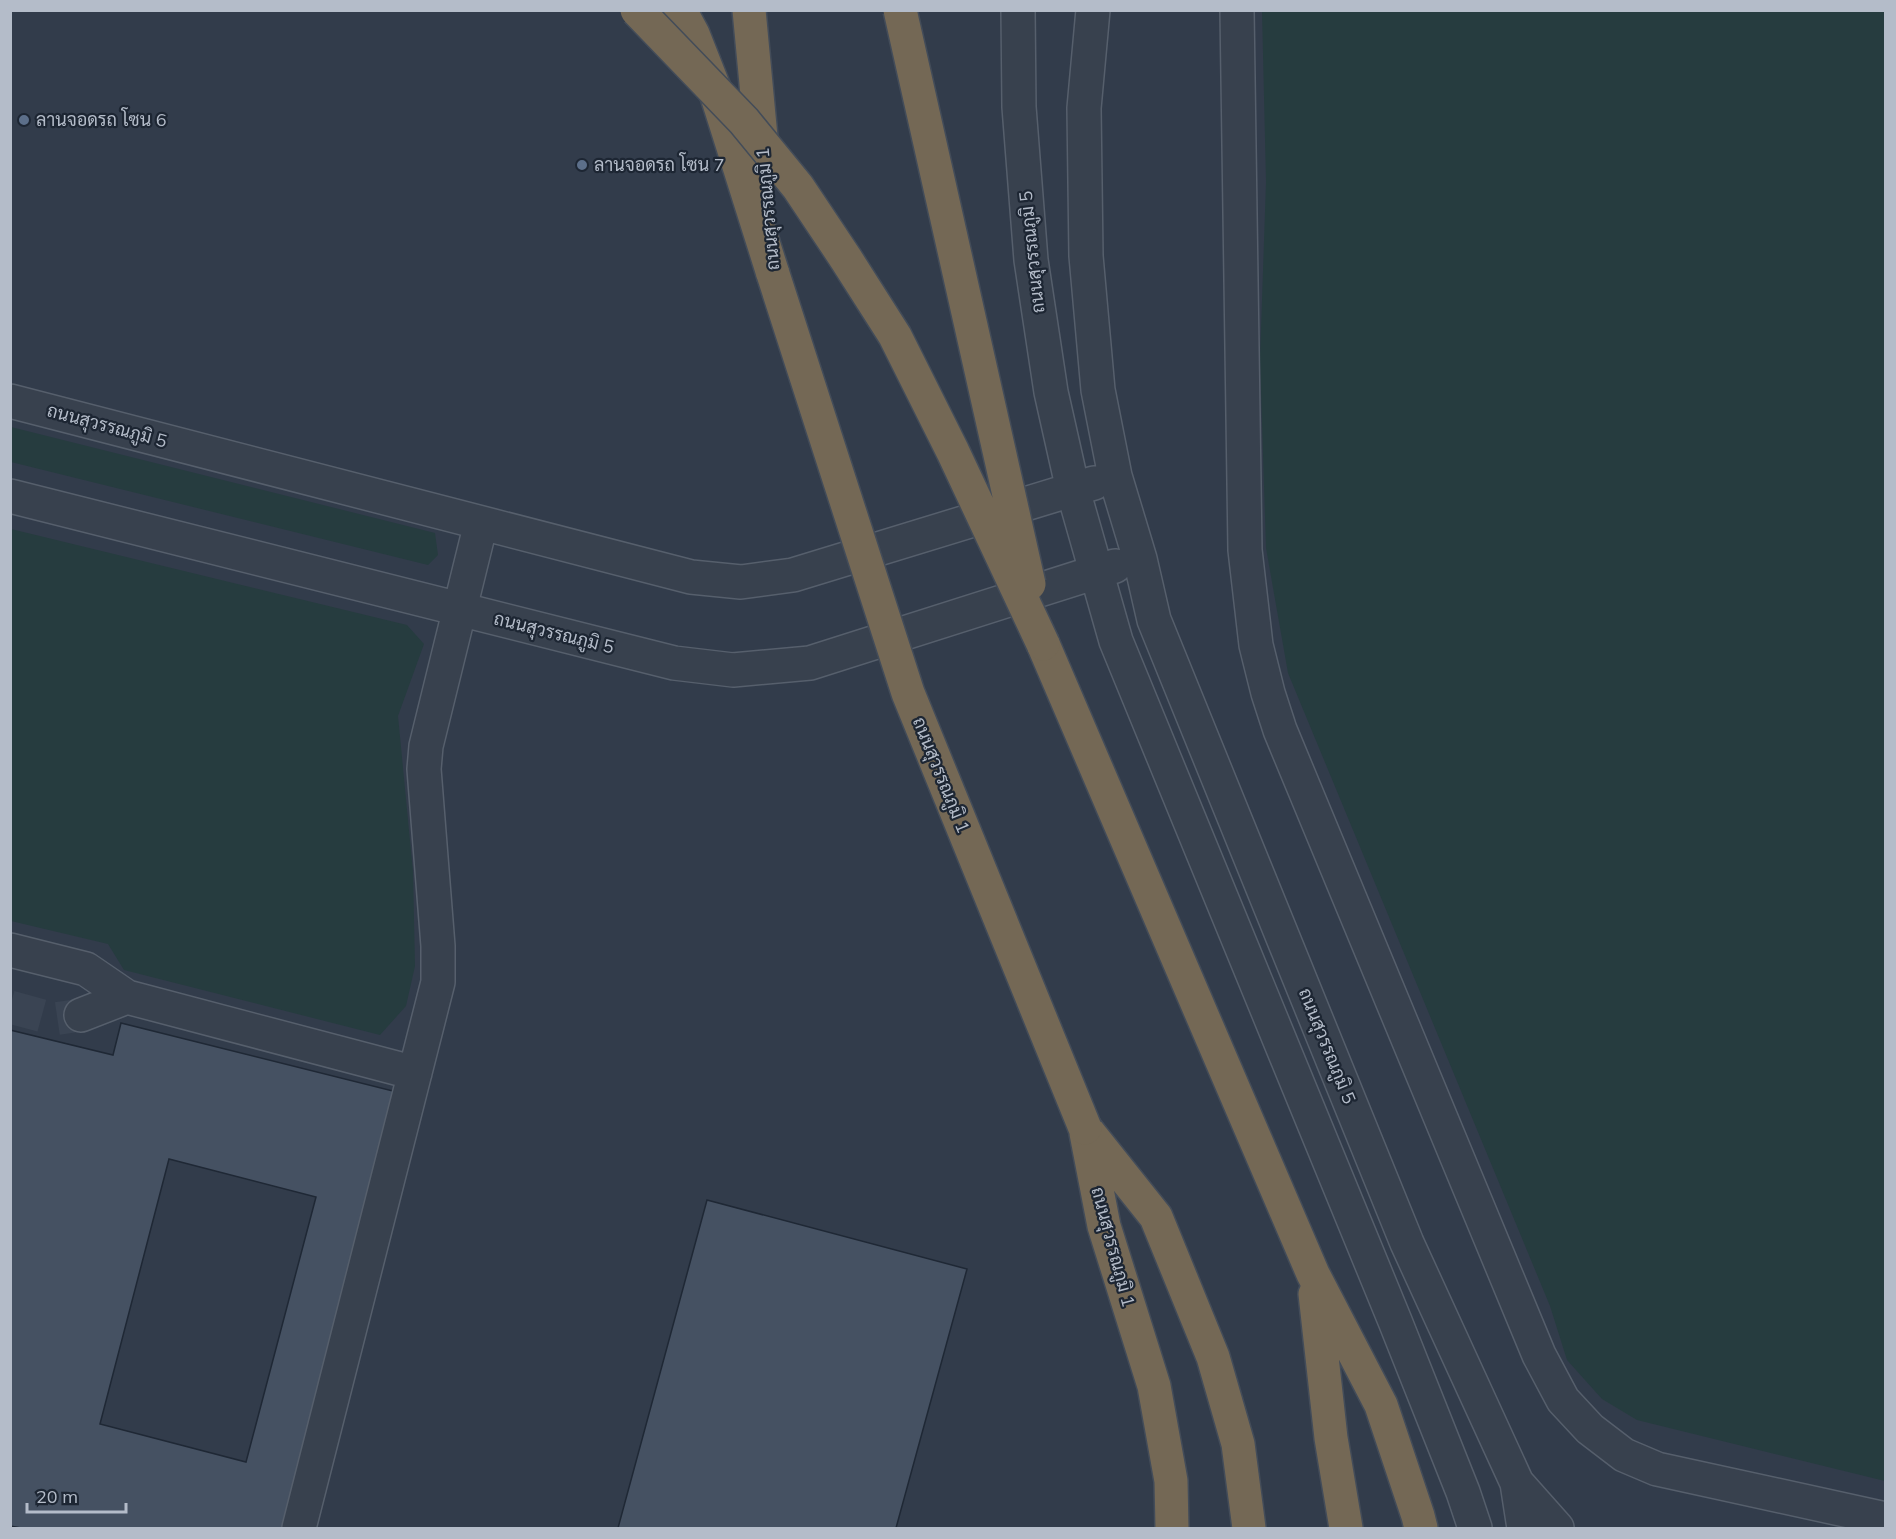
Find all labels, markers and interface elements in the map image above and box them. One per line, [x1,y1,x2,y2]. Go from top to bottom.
place label: ลานจอดรถ โซน 6 [36,107,167,131]
marker: ลานจอดรถ โซน 6 [17,113,31,127]
street label: ถนนสุวรรณภูมิ 1 [751,147,786,271]
place label: ลานจอดรถ โซน 7 [594,152,725,176]
marker: ลานจอดรถ โซน 7 [575,158,589,172]
street label: ถนนสุวรรณภูมิ 5 [1014,189,1051,314]
street label: ถนนสุวรรณภูมิ 5 [44,398,170,455]
street label: ถนนสุวรรณภูมิ 5 [491,606,617,661]
street label: ถนนสุวรรณภูมิ 1 [906,713,975,837]
street label: ถนนสุวรรณภูมิ 5 [1292,984,1361,1108]
street label: ถนนสุวรรณภูมิ 1 [1085,1184,1141,1310]
scale bar [27,1476,126,1514]
text: 20 m [36,1485,78,1508]

